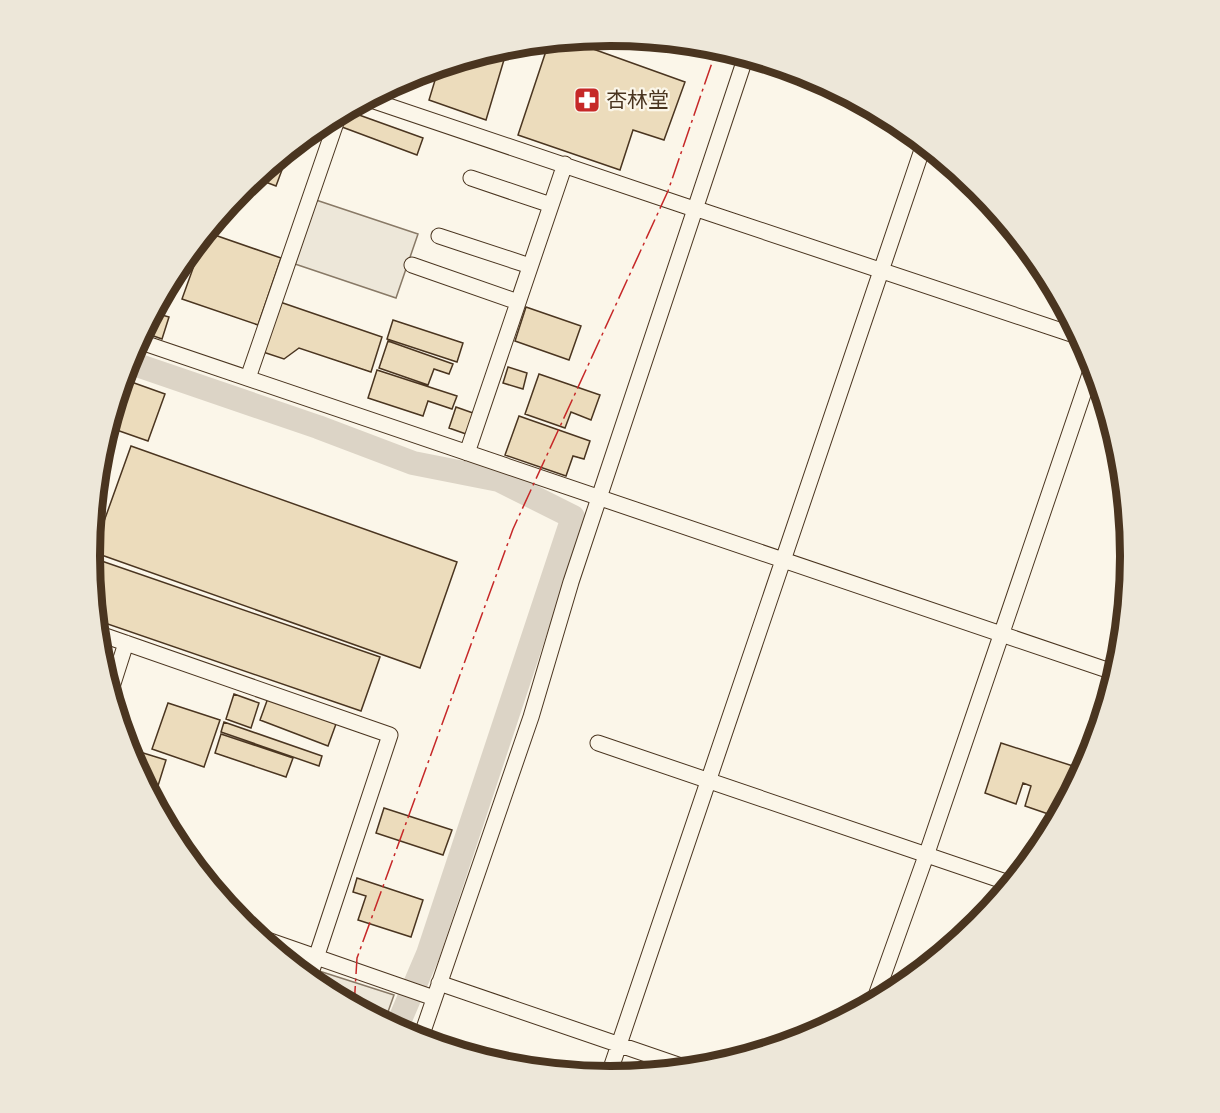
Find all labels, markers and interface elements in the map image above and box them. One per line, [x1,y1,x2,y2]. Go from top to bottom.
pharmacy icon: 杏林堂 [572,85,602,115]
place label: 杏林堂 [606,86,669,112]

